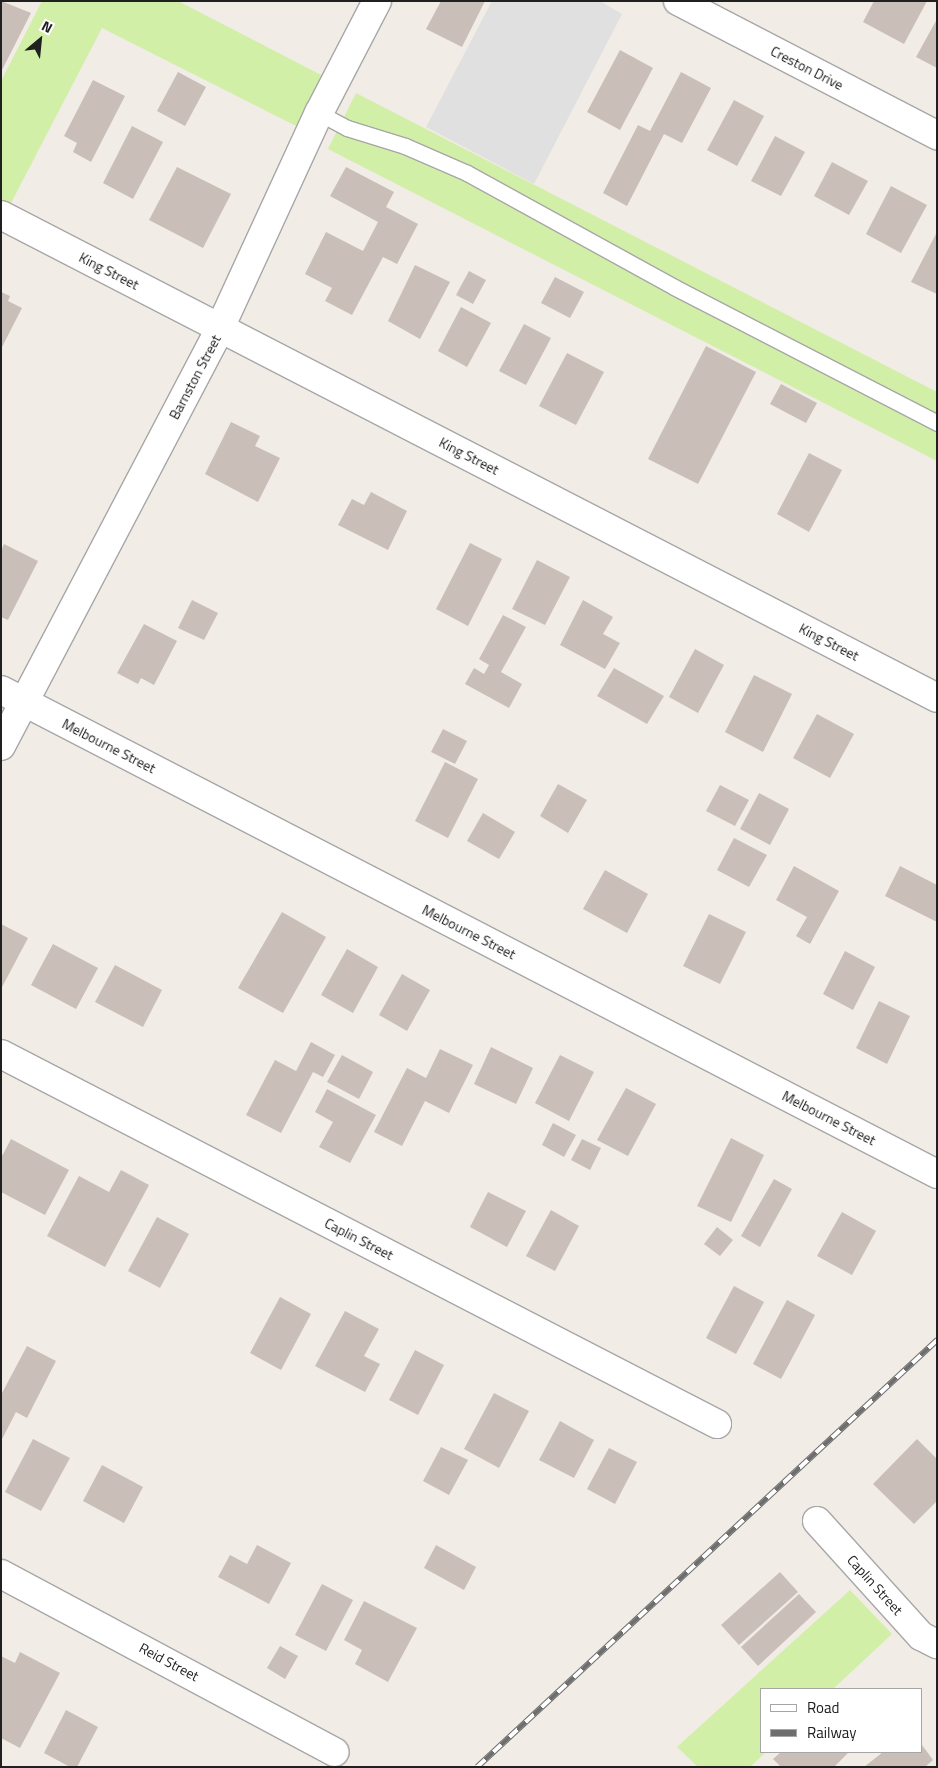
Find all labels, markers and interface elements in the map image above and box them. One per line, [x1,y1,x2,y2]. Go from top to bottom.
north arrow [15,15,65,65]
text: N [38,15,56,38]
street label: Creston Drive [768,42,846,94]
street label: King Street [76,249,142,293]
street label: Barnston Street [166,332,224,422]
street label: King Street [436,434,502,478]
street label: King Street [796,620,862,664]
street label: Melbourne Street [59,715,159,777]
street label: Melbourne Street [419,901,519,963]
street label: Melbourne Street [779,1087,879,1149]
street label: Caplin Street [322,1214,396,1264]
street label: Caplin Street [844,1552,906,1618]
street label: Reid Street [136,1639,202,1685]
legend [760,1688,923,1753]
text: Road [807,1696,839,1719]
text: Railway [807,1721,857,1744]

